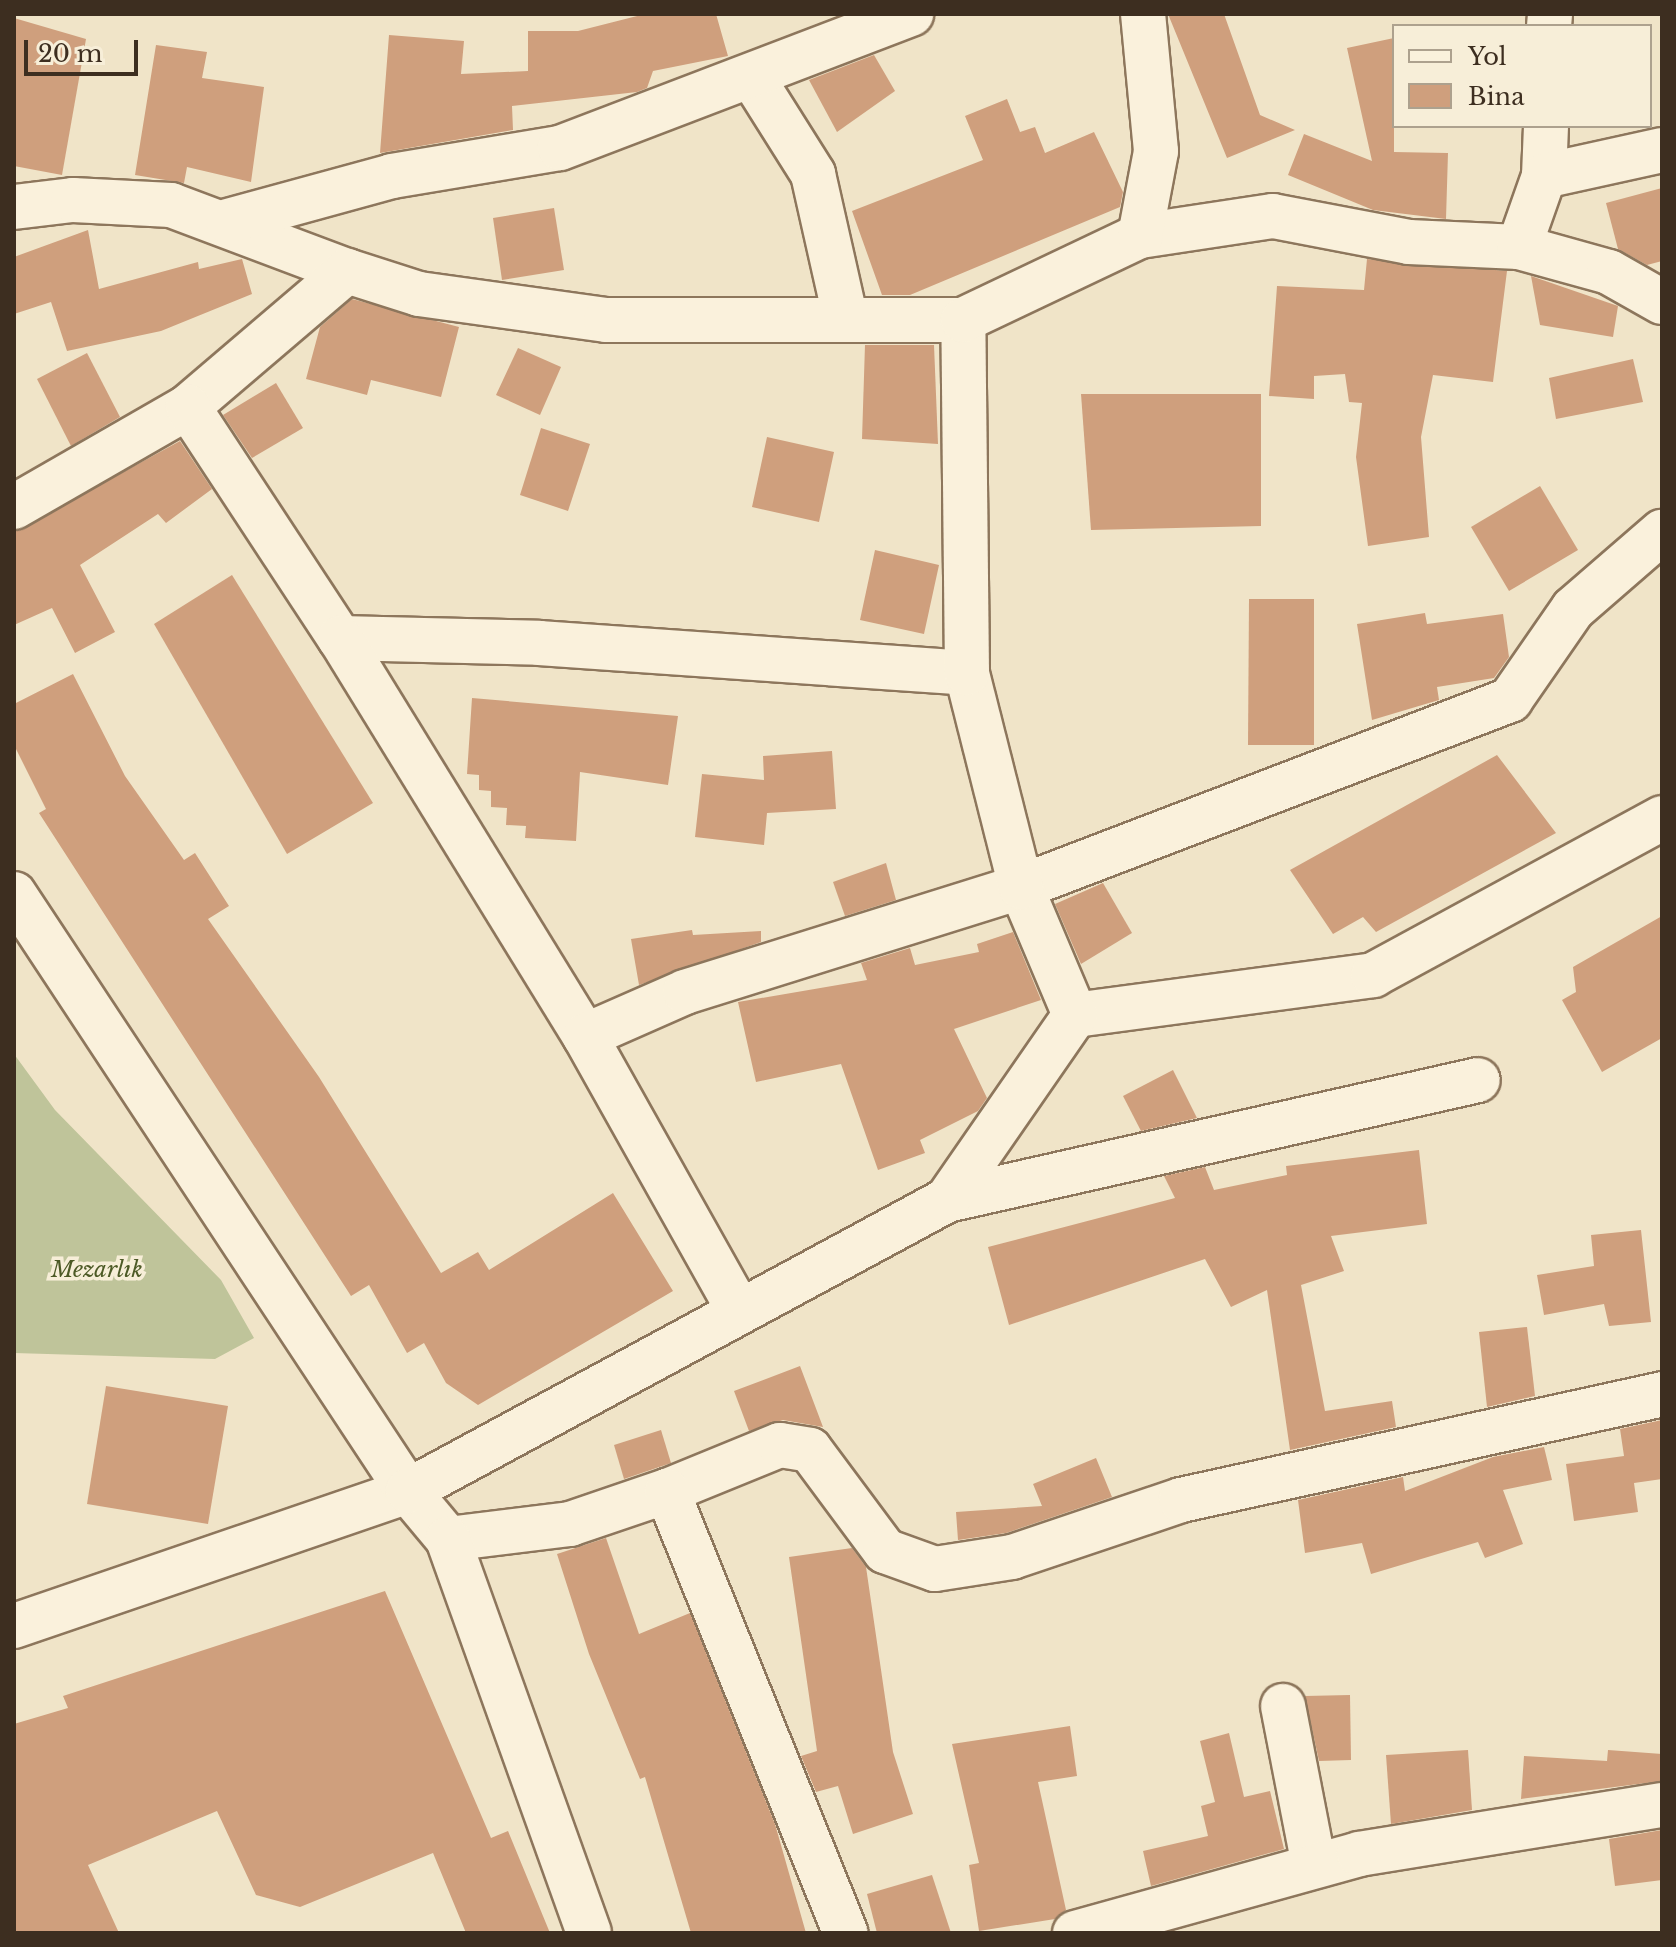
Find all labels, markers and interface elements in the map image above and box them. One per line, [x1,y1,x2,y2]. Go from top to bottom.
scale bar [28,24,142,74]
legend [1392,24,1652,128]
text: 20 m [38,39,103,68]
text: Yol [1468,42,1507,71]
text: Bina [1468,82,1524,111]
park label: Mezarlık [51,1257,143,1283]

